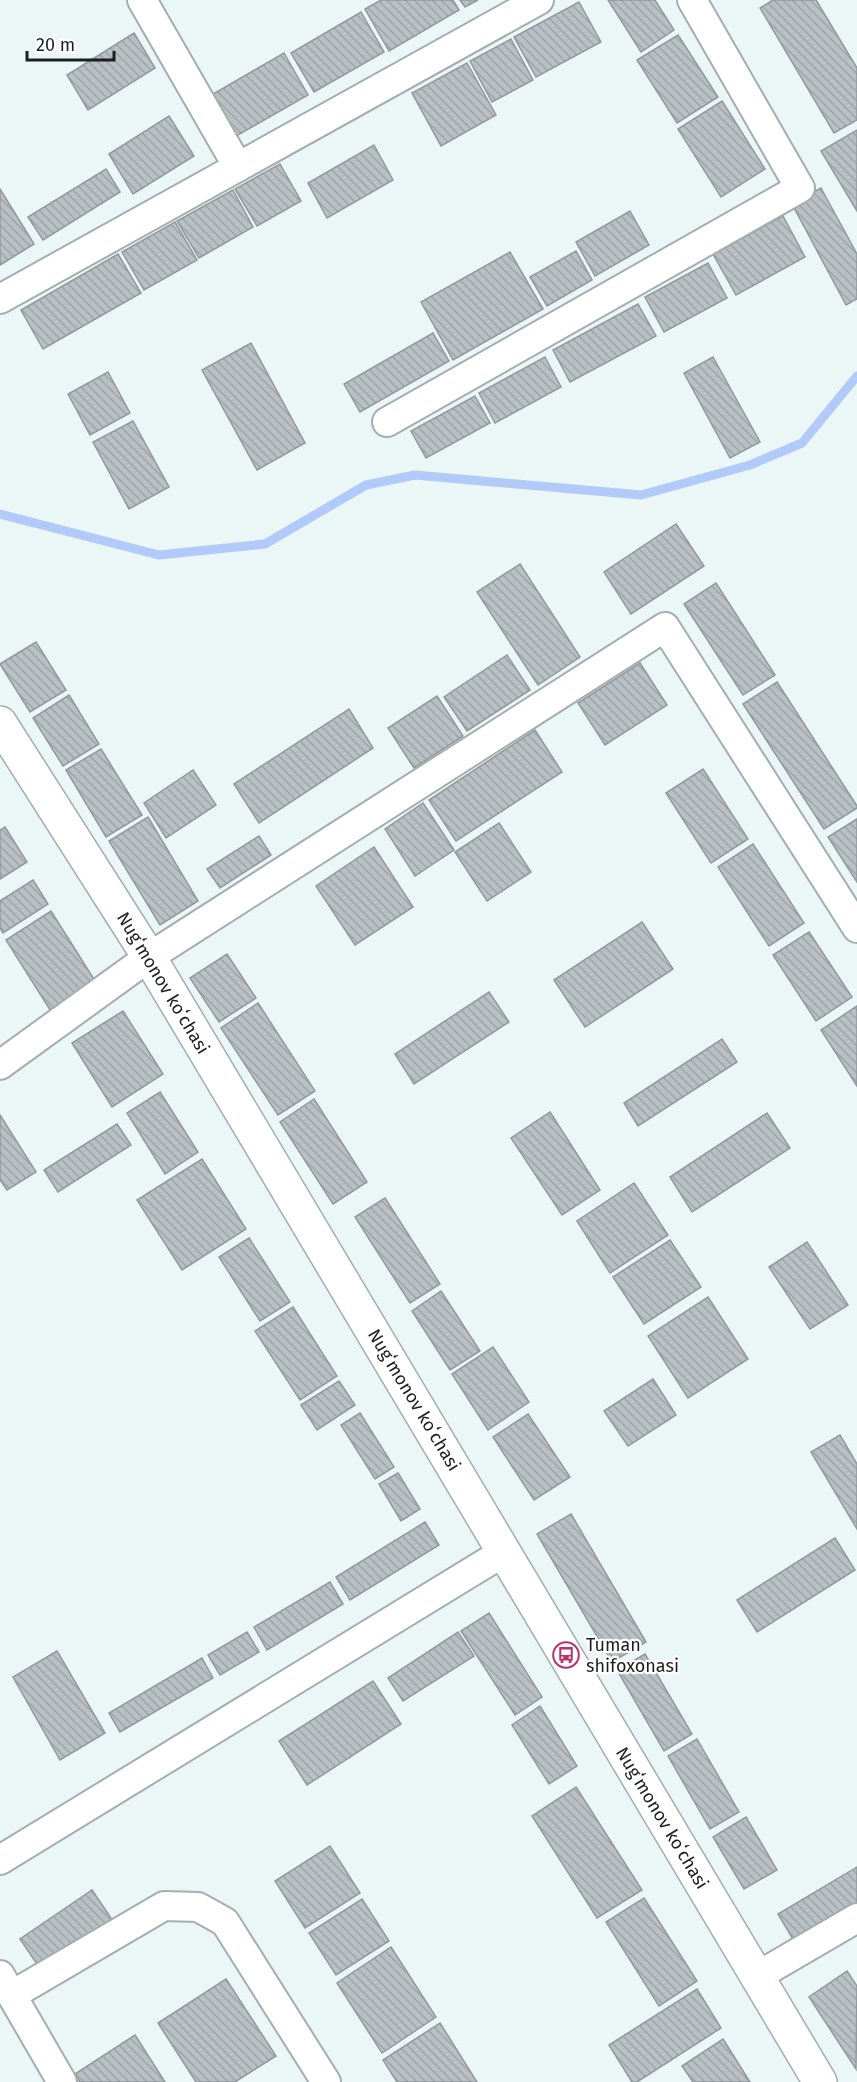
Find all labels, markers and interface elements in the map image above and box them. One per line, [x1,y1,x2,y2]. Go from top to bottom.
scale bar [27,24,114,62]
text: 20 m [36,34,75,56]
street label: Nugʻmonov koʻchasi [112,908,214,1058]
street label: Nugʻmonov koʻchasi [363,1325,465,1475]
place label: Tuman shifoxonasi [586,1634,679,1677]
bus stop icon: Tuman shifoxonasi [551,1640,581,1670]
street label: Nugʻmonov koʻchasi [611,1743,713,1893]

